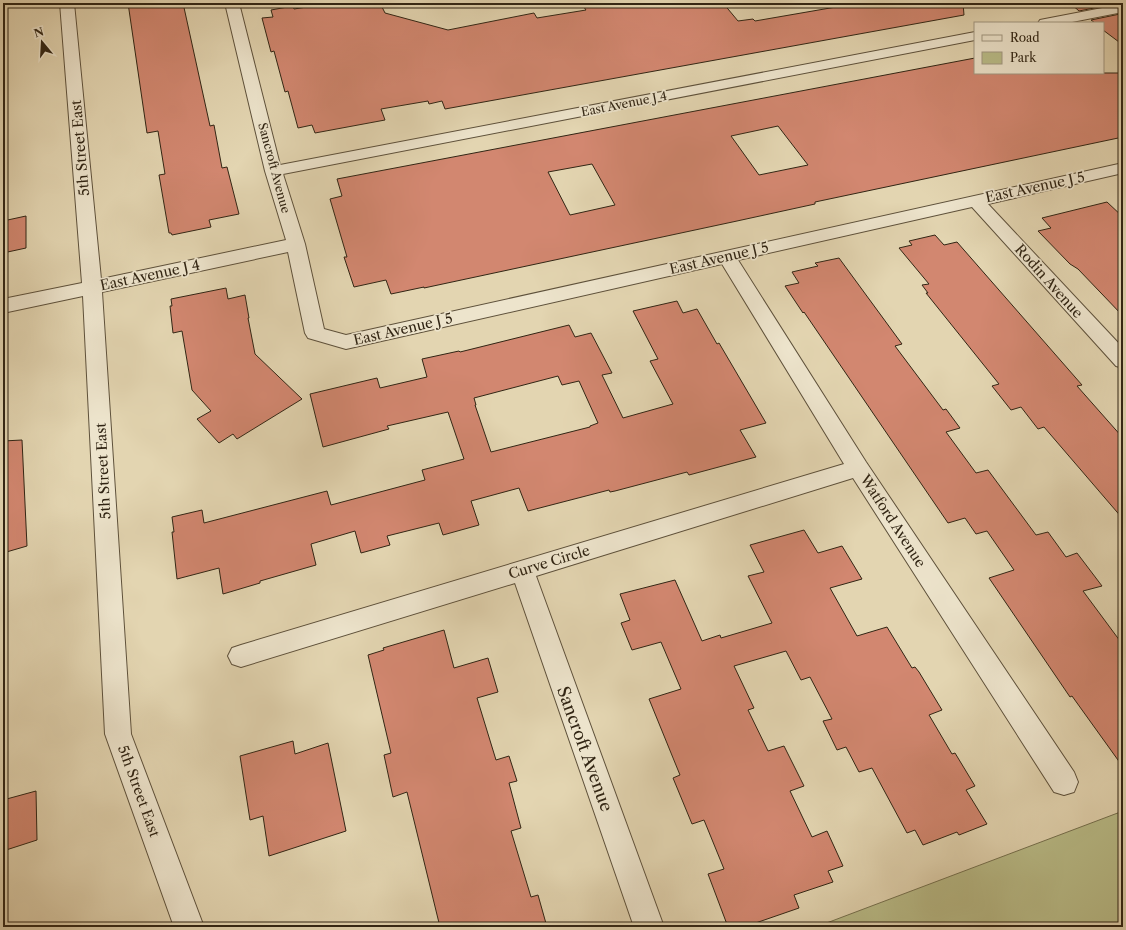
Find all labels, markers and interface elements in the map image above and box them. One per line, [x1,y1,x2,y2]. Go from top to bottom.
north arrow [22,22,62,62]
legend [974,22,1104,74]
text: N [32,24,46,41]
text: Road [1010,30,1040,45]
text: Park [1010,50,1037,65]
street label: East Avenue J 4 [580,88,668,119]
street label: 5th Street East [67,99,93,197]
street label: Sancroft Avenue [255,121,294,215]
street label: East Avenue J 5 [984,168,1086,206]
street label: East Avenue J 5 [668,238,770,278]
street label: Rodin Avenue [1011,240,1087,322]
street label: East Avenue J 4 [98,256,202,294]
street label: East Avenue J 5 [352,309,454,349]
street label: 5th Street East [91,422,115,520]
street label: Watford Avenue [856,470,930,571]
street label: Curve Circle [506,541,592,583]
street label: Sancroft Avenue [553,684,617,814]
street label: 5th Street East [114,743,164,839]

